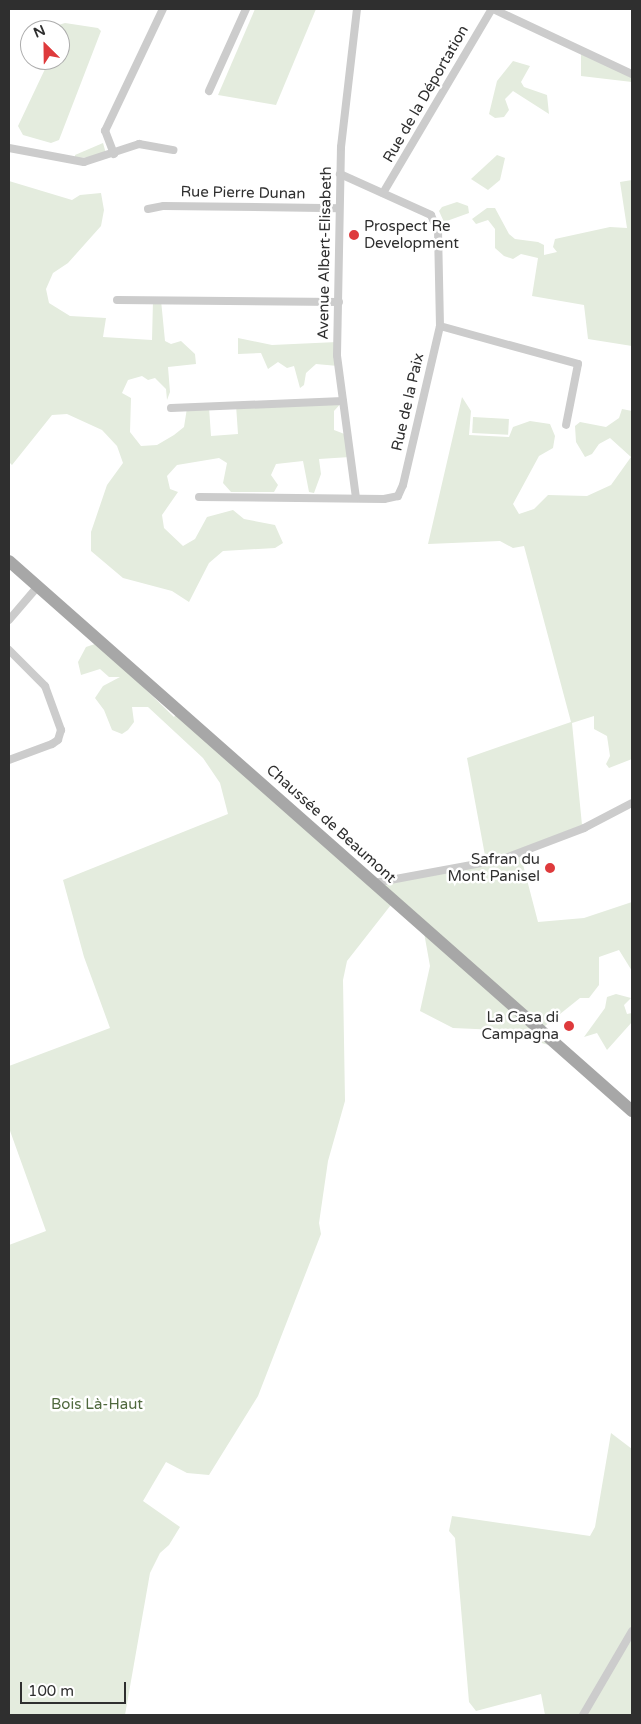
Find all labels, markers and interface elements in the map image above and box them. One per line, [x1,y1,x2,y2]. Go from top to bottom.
north arrow [20,20,70,70]
text: N [31,22,48,42]
street label: Rue de la Déportation [379,22,473,166]
street label: Avenue Albert-Elisabeth [314,166,336,340]
street label: Rue Pierre Dunan [180,183,306,203]
place label: Prospect Re Development [364,217,459,252]
marker: Prospect Re Development [348,229,360,241]
street label: Rue de la Paix [388,351,428,453]
street label: Chaussée de Beaumont [263,761,399,887]
place label: Safran du Mont Panisel [448,850,540,885]
marker: Safran du Mont Panisel [544,862,556,874]
place label: La Casa di Campagna [481,1008,559,1043]
marker: La Casa di Campagna [563,1020,575,1032]
park label: Bois Là-Haut [51,1396,143,1414]
scale bar [22,1672,129,1704]
text: 100 m [28,1682,74,1700]

